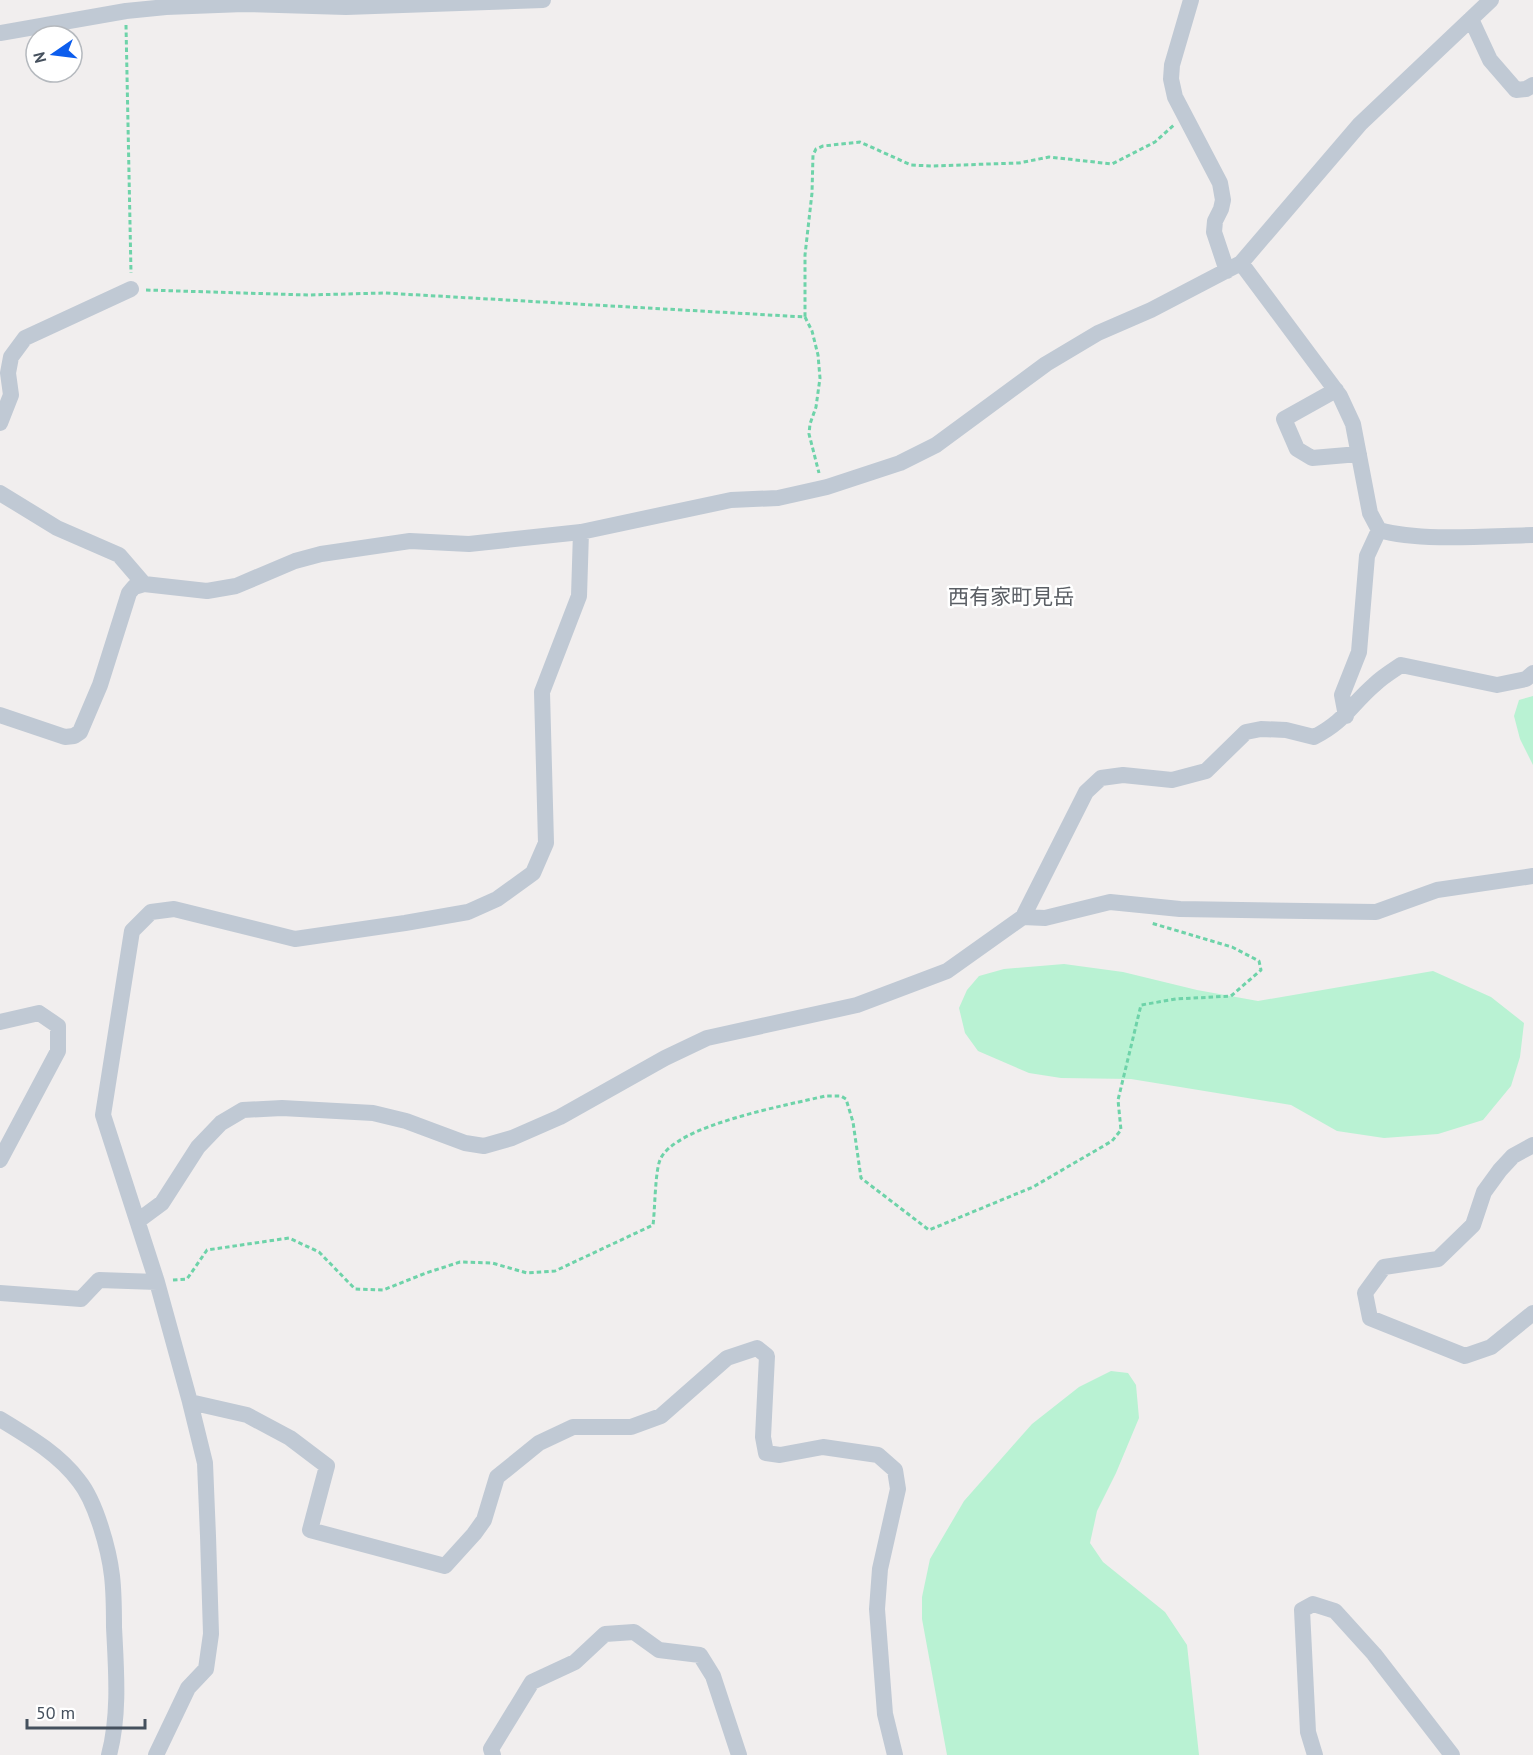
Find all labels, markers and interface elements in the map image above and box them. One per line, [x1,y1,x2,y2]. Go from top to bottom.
north arrow [24,24,84,84]
text: N [28,50,50,65]
district label: 西有家町見岳 [948,583,1074,610]
scale bar [27,1692,146,1730]
text: 50 m [36,1701,75,1724]

